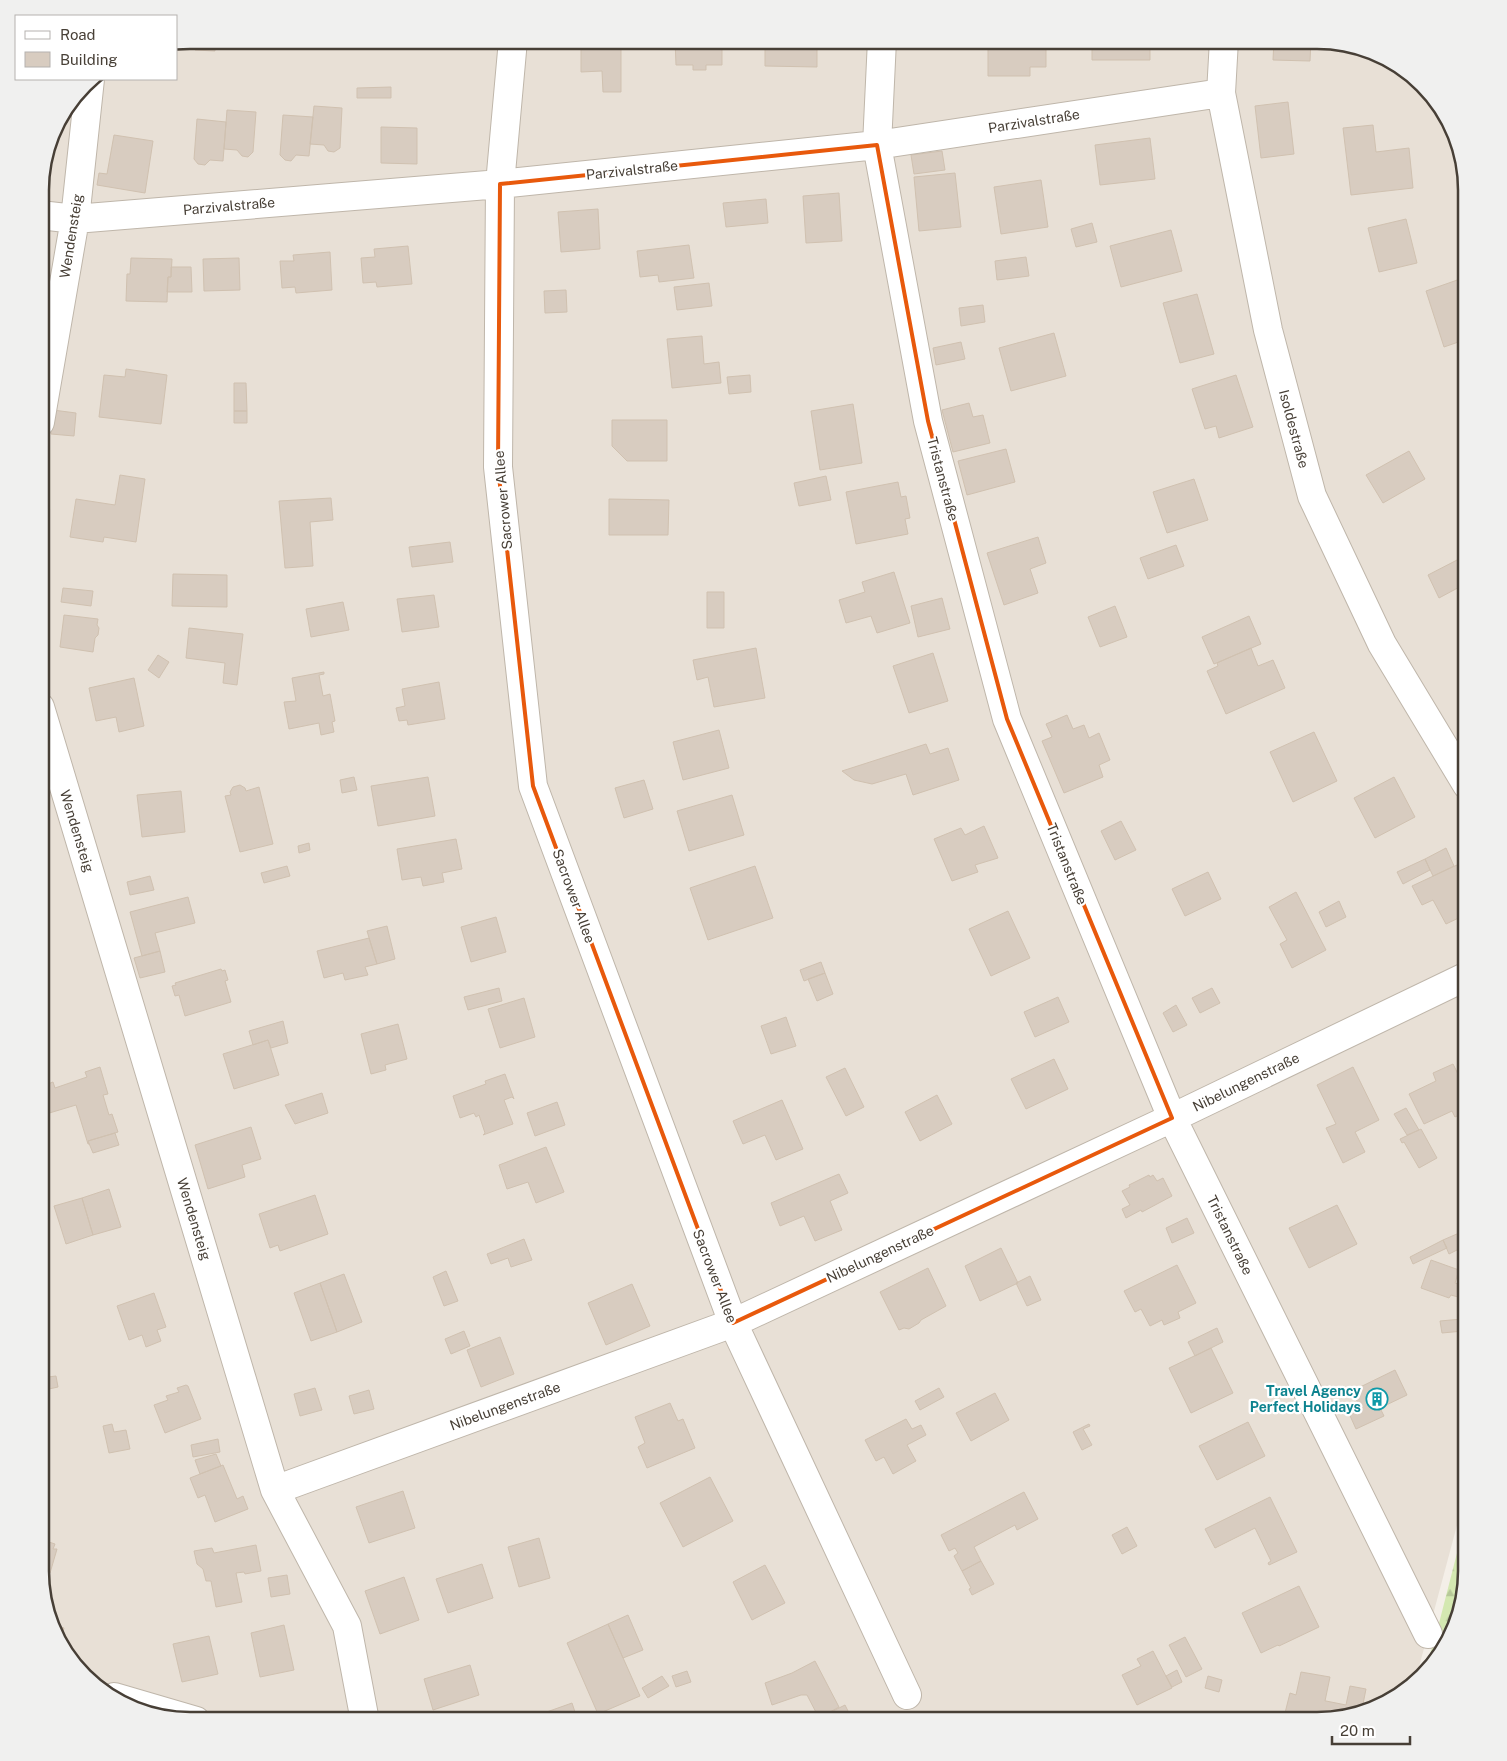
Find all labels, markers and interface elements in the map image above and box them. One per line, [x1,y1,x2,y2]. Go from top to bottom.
legend [15,15,178,80]
text: Road [60,26,96,43]
text: Building [60,51,118,68]
street label: Parzivalstraße [987,106,1081,136]
street label: Parzivalstraße [585,157,679,183]
street label: Wendensteig [56,192,86,279]
street label: Parzivalstraße [182,194,276,218]
street label: Isoldestraße [1276,388,1312,470]
street label: Tristanstraße [924,435,962,523]
street label: Sacrower Allee [491,450,515,550]
street label: Wendensteig [57,788,97,874]
street label: Tristanstraße [1043,821,1091,907]
street label: Sacrower Allee [550,847,598,945]
street label: Nibelungenstraße [1190,1049,1302,1115]
street label: Wendensteig [174,1176,214,1262]
street label: Tristanstraße [1204,1193,1256,1277]
street label: Nibelungenstraße [824,1222,936,1286]
street label: Sacrower Allee [690,1227,740,1325]
street label: Nibelungenstraße [447,1379,563,1433]
place label: Travel Agency Perfect Holidays [1250,1383,1361,1415]
building icon: Travel Agency Perfect Holidays [1365,1387,1389,1411]
scale bar [1332,1714,1410,1746]
text: 20 m [1340,1722,1375,1739]

